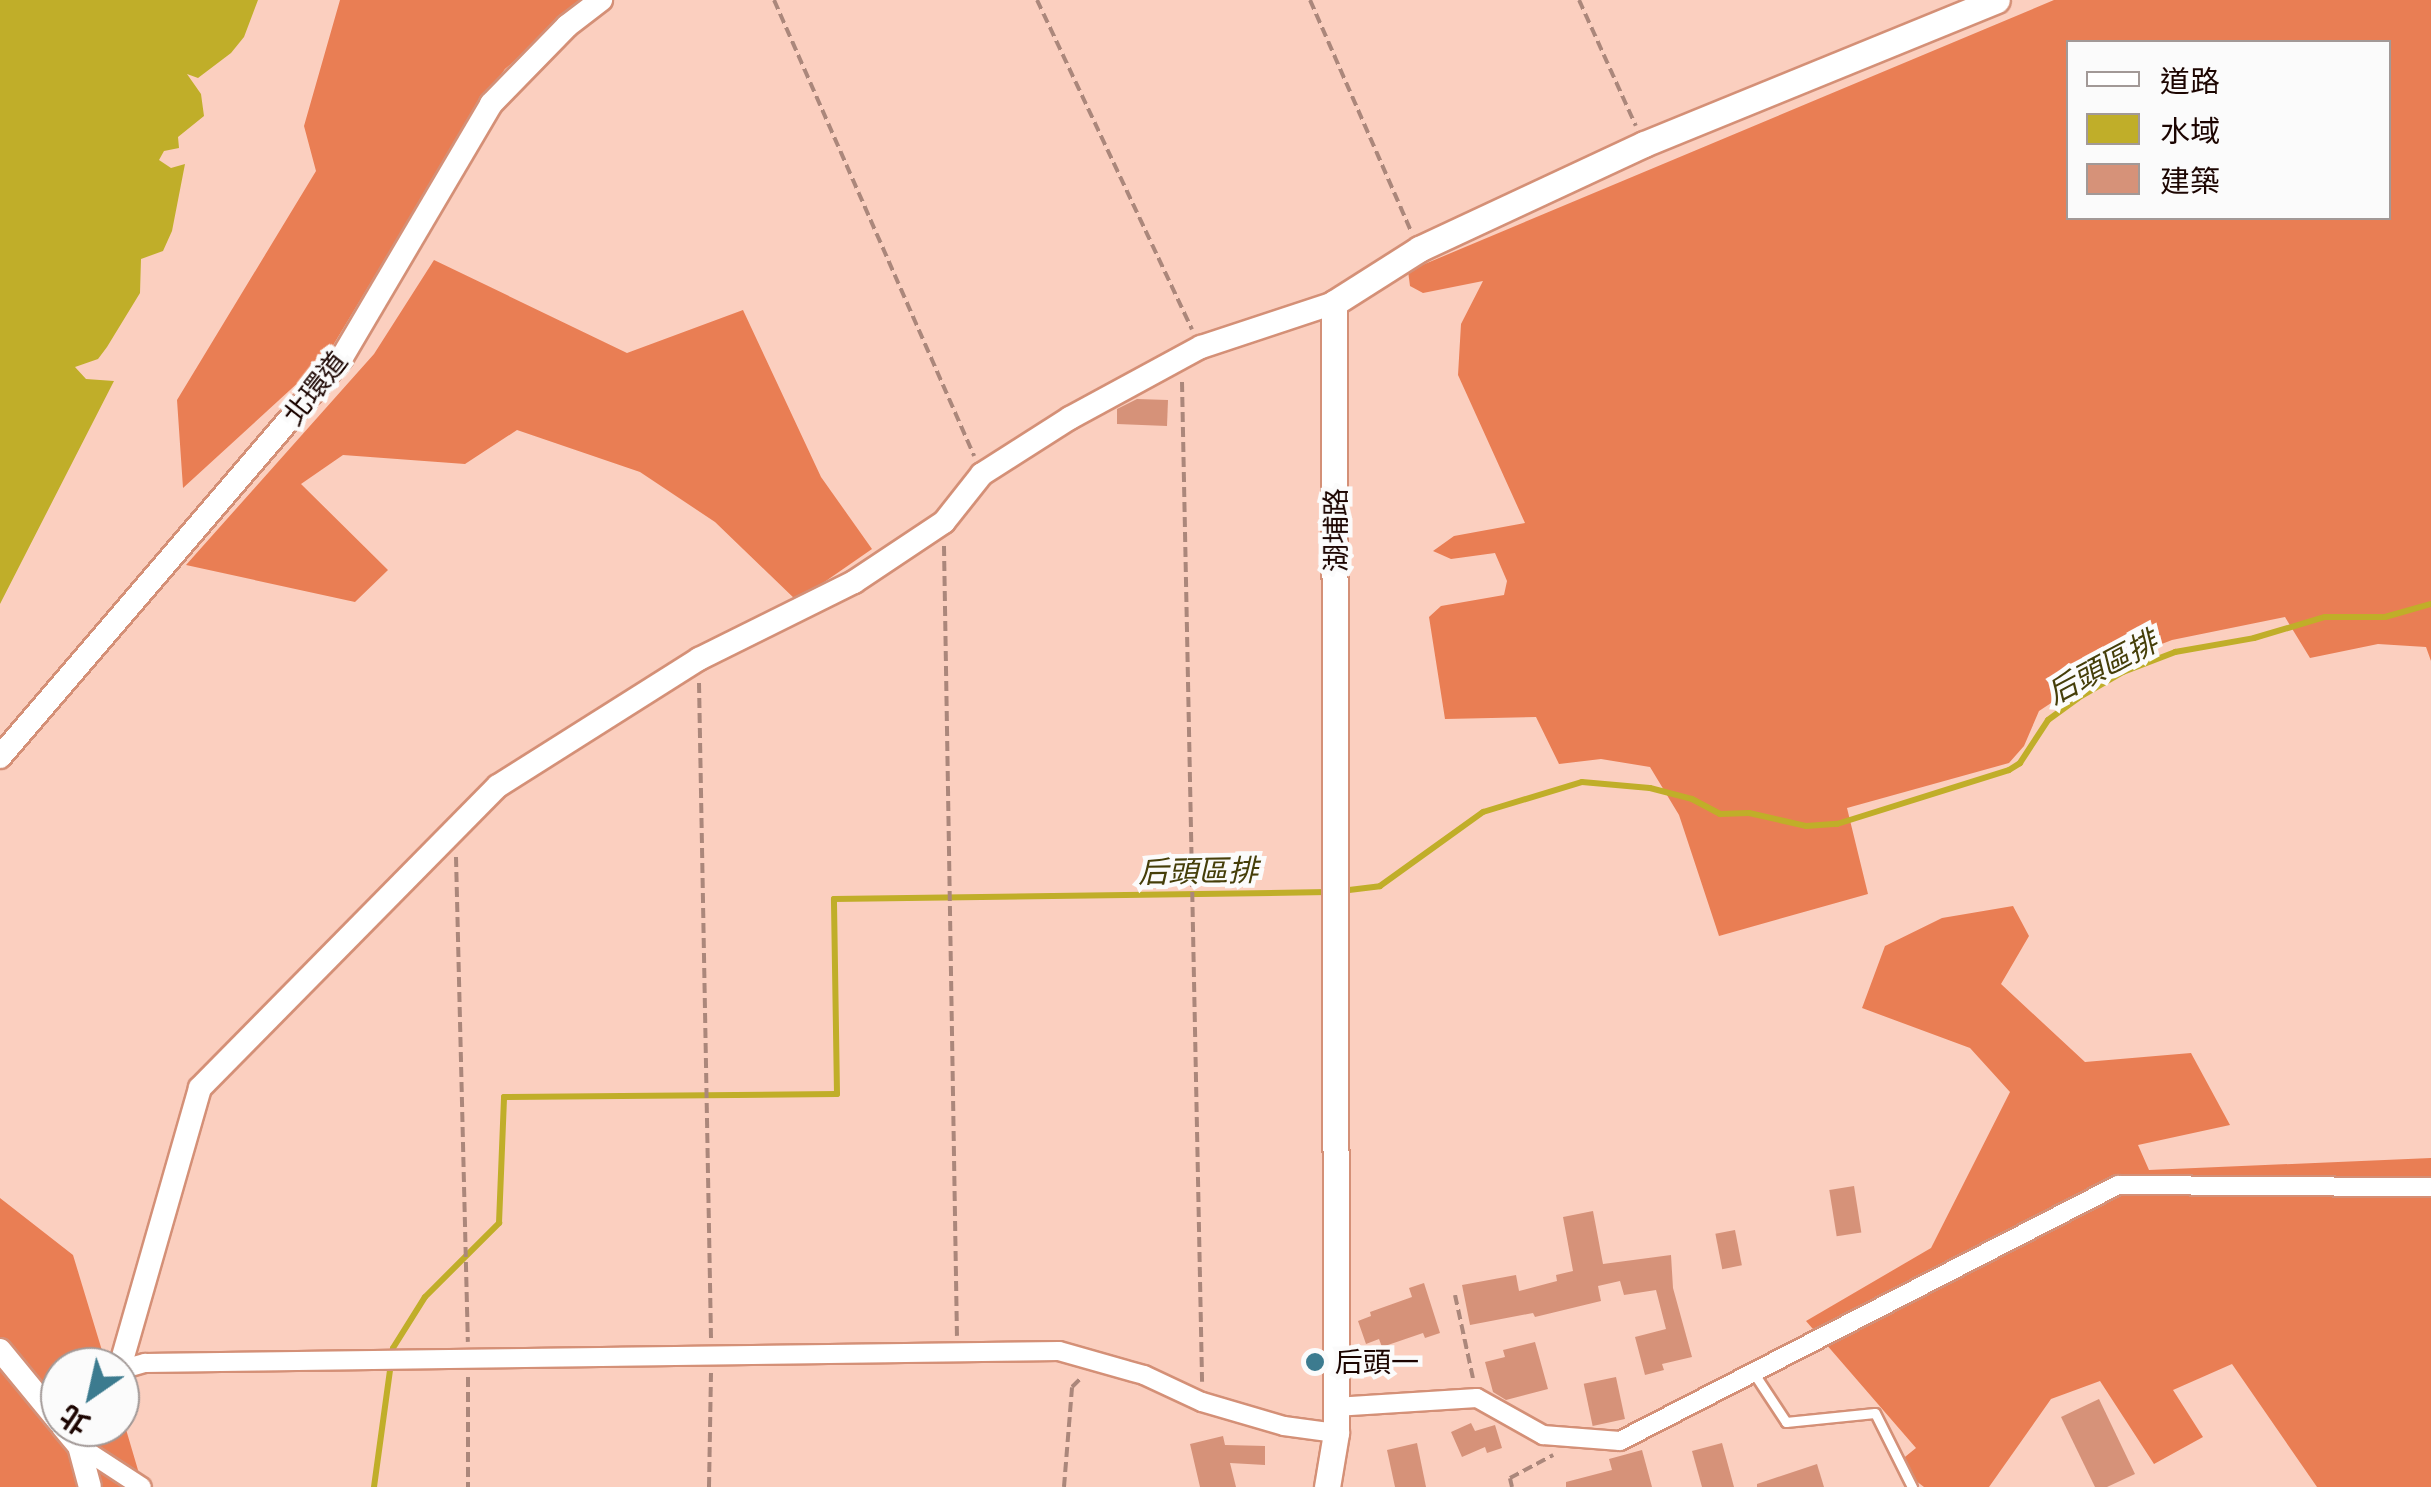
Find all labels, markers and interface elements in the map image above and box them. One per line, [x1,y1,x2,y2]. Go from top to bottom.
legend [2066,40,2391,220]
text: 道路 [2160,64,2220,98]
text: 水域 [2160,114,2220,148]
text: 建築 [2160,164,2220,198]
street label: 北環道 [276,345,354,431]
street label: 湖埔路 [1319,488,1353,572]
water label: 后頭區排 [2041,623,2163,711]
water label: 后頭區排 [1138,852,1258,890]
place label: 后頭一 [1335,1345,1419,1379]
north arrow [40,1347,140,1447]
marker: 后頭一 [1304,1351,1326,1373]
text: 北 [54,1399,95,1441]

